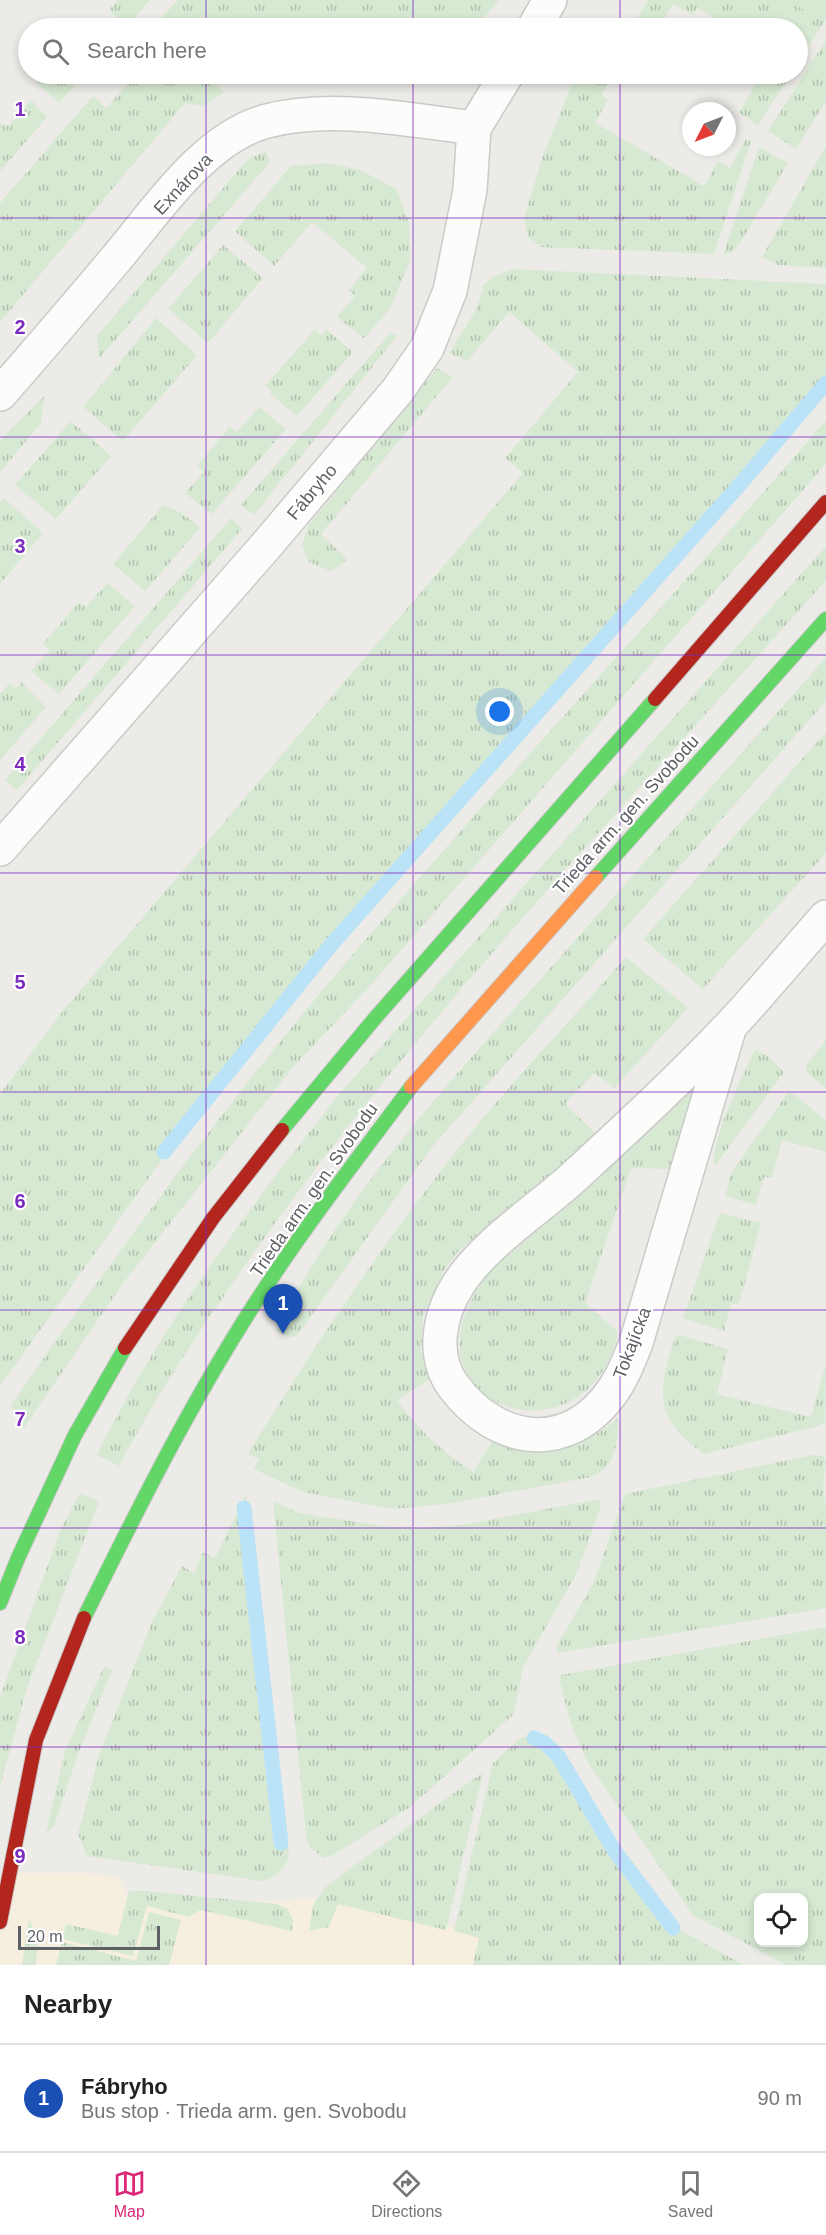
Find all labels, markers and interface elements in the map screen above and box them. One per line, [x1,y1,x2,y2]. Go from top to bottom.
search box [18,18,808,84]
icon: search [39,35,72,68]
text: Search here [87,38,207,63]
text: 1 [14,98,26,120]
north arrow [682,102,736,156]
street label: Exnárova [150,149,217,219]
text: 2 [14,316,26,338]
street label: Fábryho [283,460,341,524]
text: 3 [14,535,26,557]
your location [485,697,514,726]
street label: Trieda arm. gen. Svobodu [549,731,703,899]
text: 4 [14,753,26,775]
text: 5 [14,971,26,993]
street label: Trieda arm. gen. Svobodu [246,1099,382,1281]
text: 6 [14,1190,26,1212]
pin: 1 [264,1284,302,1334]
street label: Tokajícka [609,1303,655,1382]
text: 7 [14,1408,26,1430]
text: 8 [14,1626,26,1648]
text: 9 [14,1845,26,1867]
map controls [754,1893,808,1947]
button: locate [754,1893,808,1947]
scale bar [18,1923,160,1950]
text: 20 m [27,1928,63,1945]
text: Nearby [24,1989,112,2019]
text: Fábryho [81,2074,168,2099]
text: 1 [38,2087,49,2109]
text: 90 m [758,2087,802,2109]
text: Bus stop · Trieda arm. gen. Svobodu [81,2100,407,2122]
tab: Map [113,2167,146,2221]
tab: Directions [371,2167,442,2221]
tab: Saved [668,2167,713,2221]

